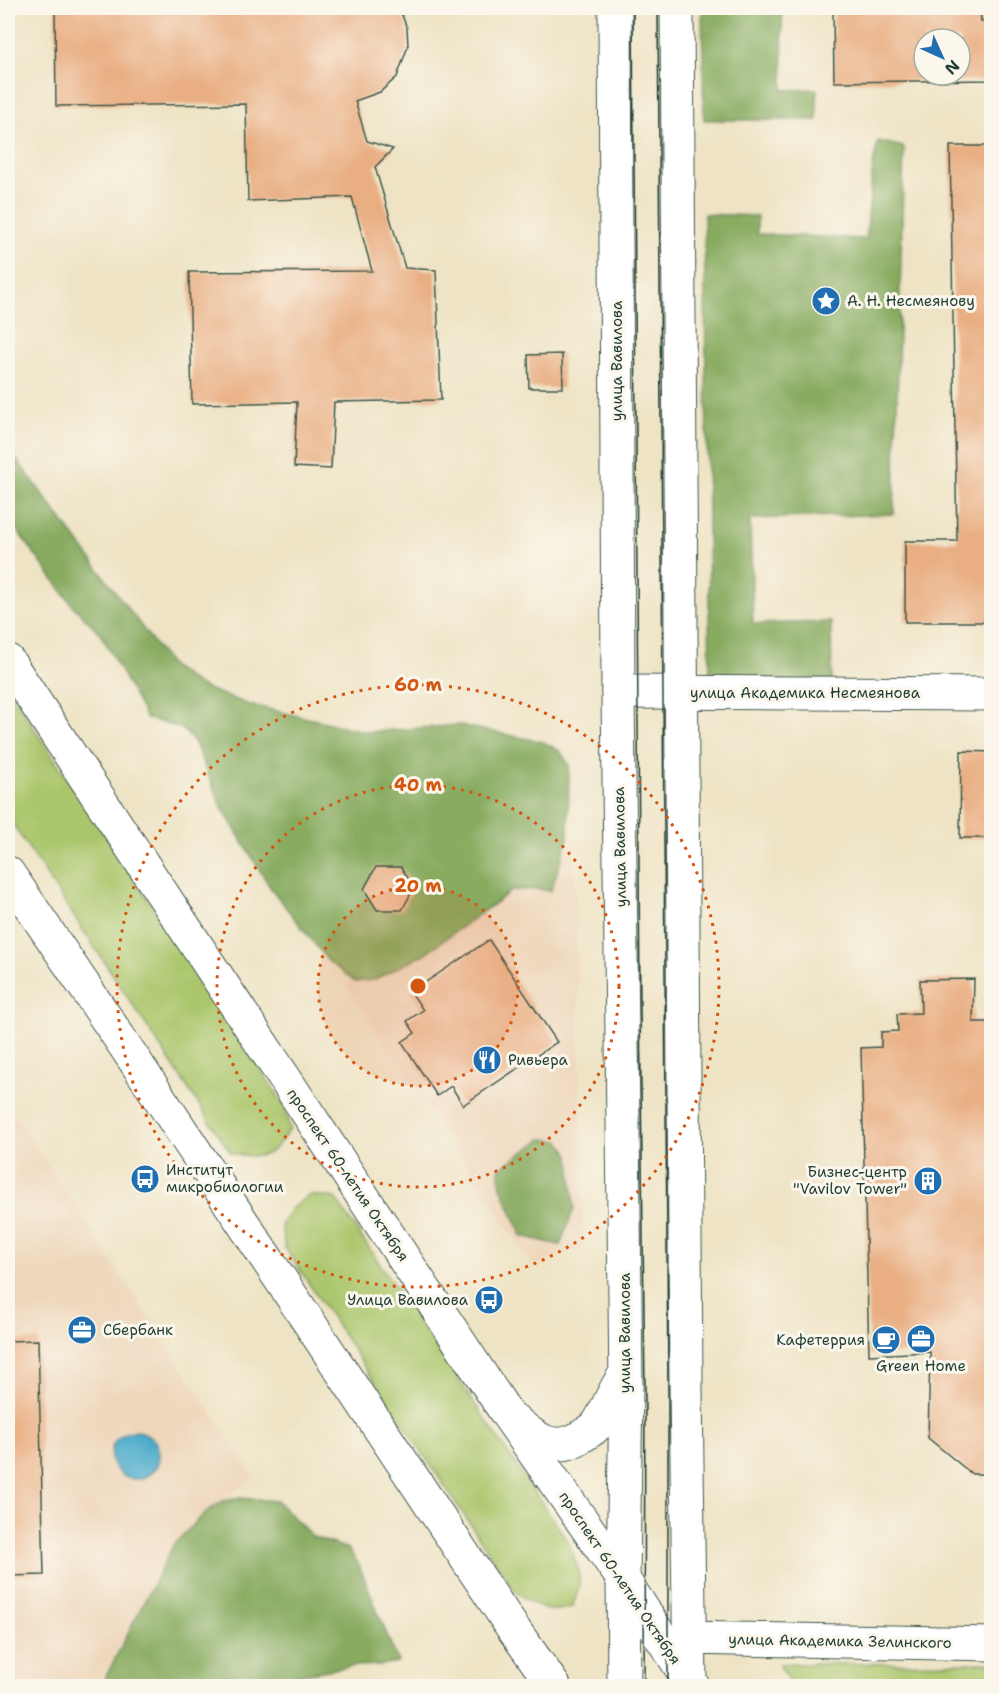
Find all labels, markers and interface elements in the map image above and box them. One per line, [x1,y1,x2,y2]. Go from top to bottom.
north arrow [912,27,972,87]
text: N [940,55,964,79]
place icon: А. Н. Несмеянову [810,285,842,317]
place label: А. Н. Несмеянову [847,291,975,311]
street label: улица Вавилова [607,300,627,421]
text: 60 m [394,673,442,697]
street label: улица Академика Несмеянова [690,683,921,703]
text: 40 m [394,773,442,797]
street label: улица Вавилова [609,786,631,908]
text: 20 m [394,874,442,898]
centre of rings [408,976,428,996]
restaurant icon: Ривьера [471,1044,503,1076]
place label: Ривьера [508,1050,569,1070]
street label: проспект 60-летия Октября [282,1085,414,1265]
place label: Институт микробиологии [166,1160,284,1197]
place label: Бизнес-центр "Vavilov Tower" [793,1162,907,1199]
bus stop icon: Институт микробиологии [129,1163,161,1195]
building icon: Бизнес-центр "Vavilov Tower" [912,1165,944,1197]
street label: улица Вавилова [615,1272,635,1393]
bus stop icon: Улица Вавилова [473,1284,505,1316]
place label: Улица Вавилова [347,1290,469,1310]
office icon: Сбербанк [66,1314,98,1346]
place label: Сбербанк [103,1320,173,1340]
office icon: Green Home [905,1323,937,1355]
cafe icon: Кафетеррия [870,1324,902,1356]
place label: Кафетеррия [776,1330,865,1350]
place label: Green Home [876,1356,966,1376]
street label: проспект 60-летия Октября [554,1488,686,1668]
street label: улица Академика Зелинского [728,1629,952,1653]

